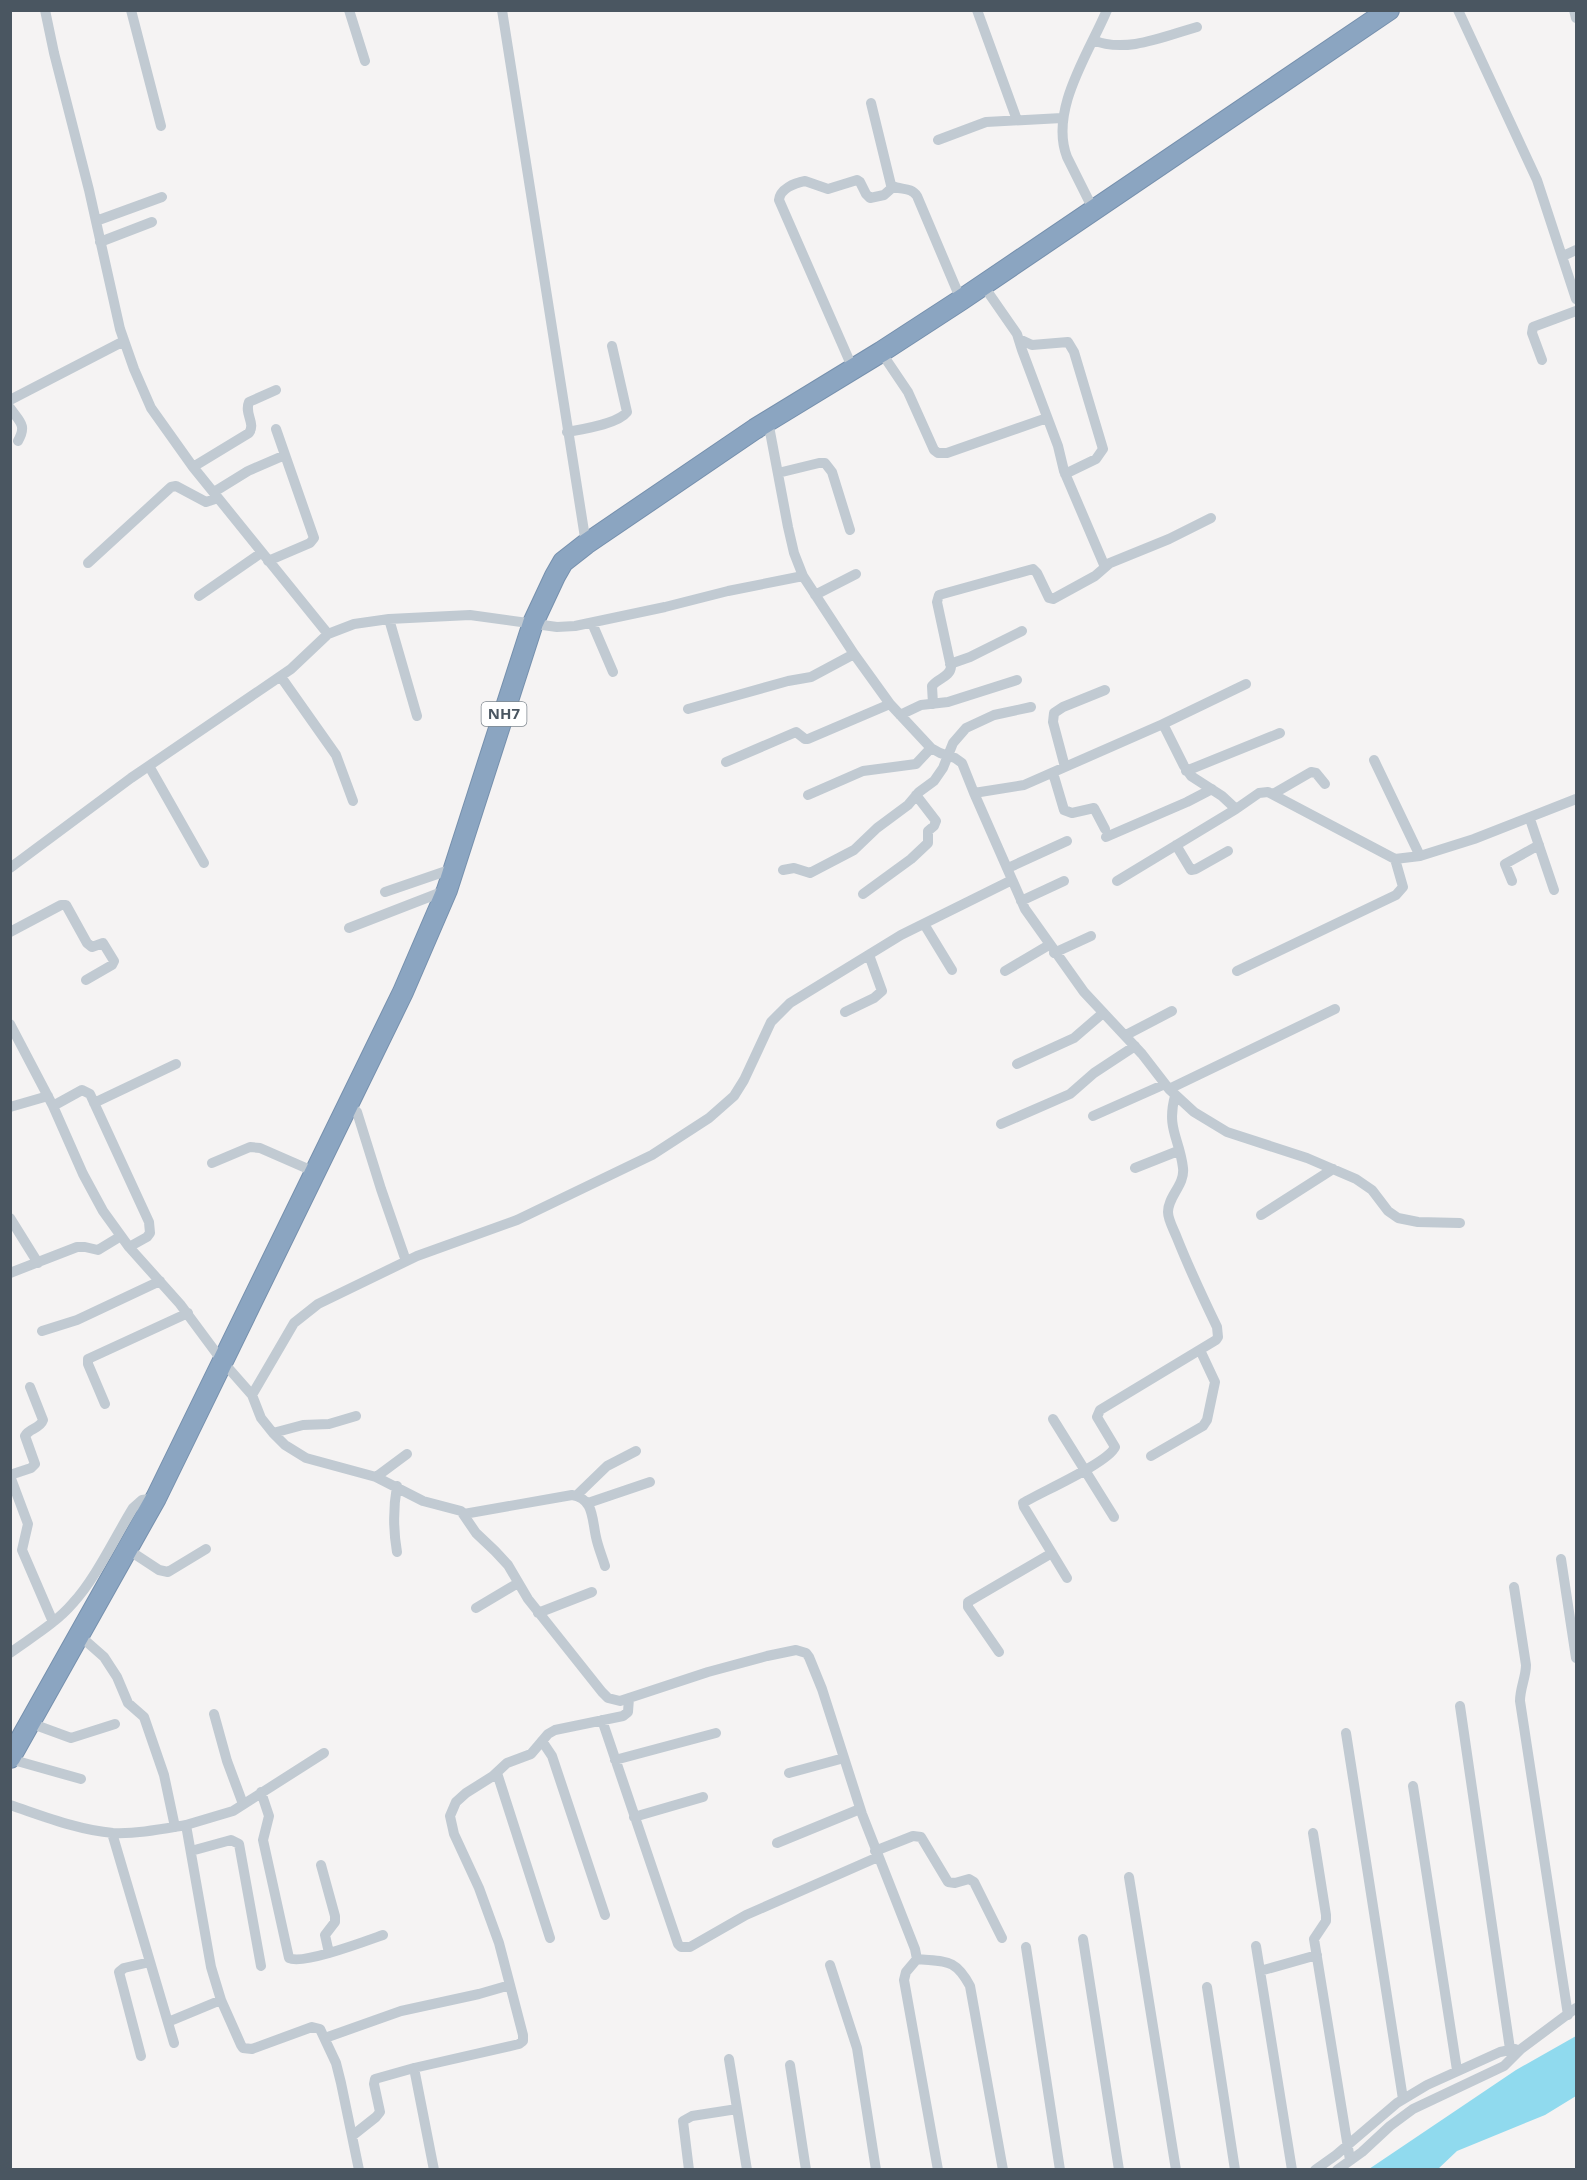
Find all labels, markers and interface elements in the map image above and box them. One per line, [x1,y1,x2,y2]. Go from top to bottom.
road number: NH7 [482,702,526,726]

